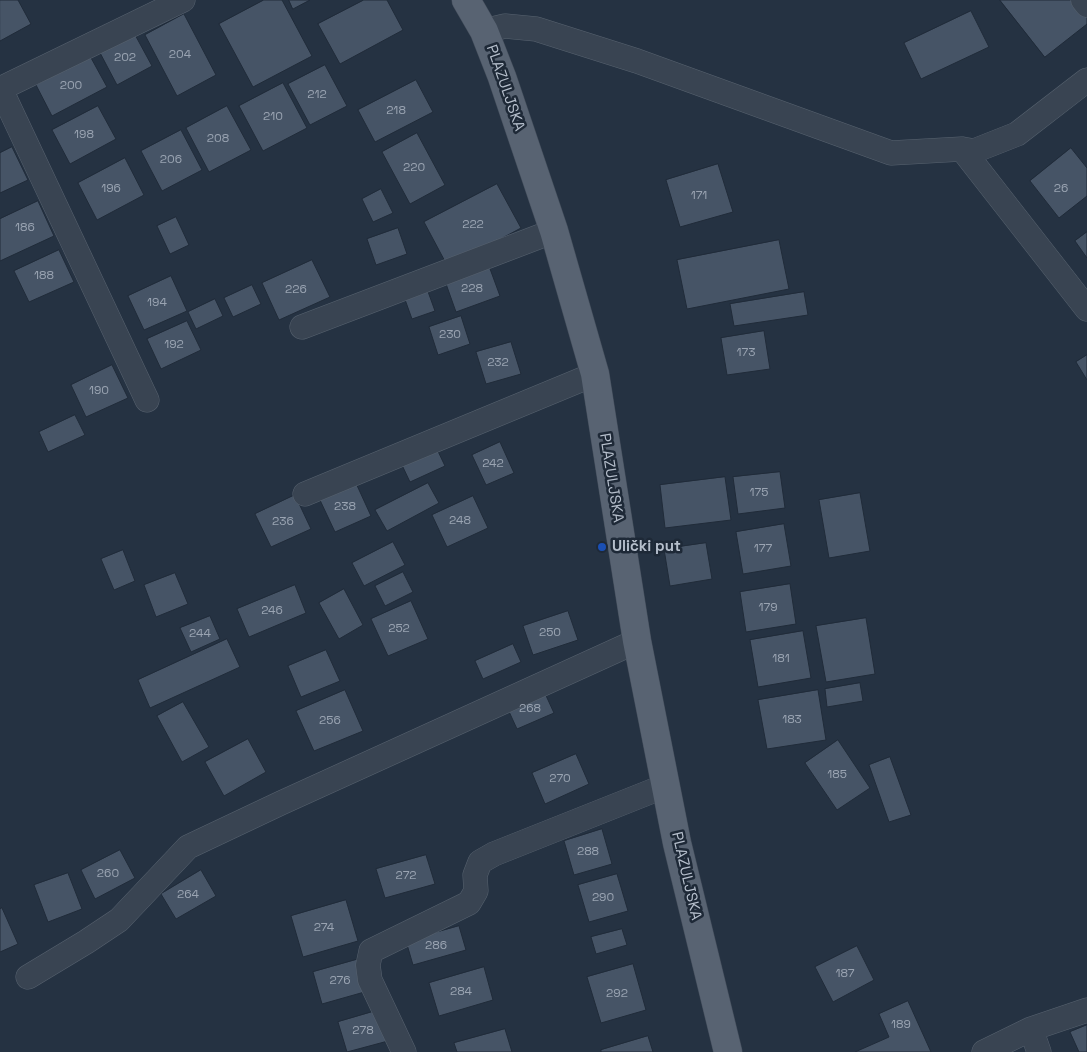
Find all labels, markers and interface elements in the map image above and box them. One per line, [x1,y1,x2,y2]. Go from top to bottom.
street label: PLAZULJSKA [482,42,528,134]
house number: 204 [169,48,191,62]
house number: 202 [114,51,136,65]
house number: 200 [60,79,82,93]
house number: 212 [307,88,327,102]
house number: 218 [386,104,406,118]
house number: 210 [263,110,283,124]
house number: 198 [74,128,94,142]
house number: 208 [207,132,229,146]
house number: 206 [160,153,182,167]
house number: 220 [403,161,425,175]
house number: 196 [101,182,121,196]
house number: 26 [1054,182,1068,196]
house number: 171 [691,189,707,203]
house number: 222 [462,218,484,232]
house number: 186 [15,221,35,235]
house number: 188 [34,269,54,283]
house number: 228 [461,282,483,296]
house number: 226 [285,283,307,297]
house number: 194 [147,296,167,310]
house number: 230 [439,328,461,342]
house number: 192 [164,338,184,352]
house number: 173 [736,346,756,360]
house number: 232 [487,356,509,370]
house number: 190 [89,384,109,398]
street label: PLAZULJSKA [595,432,627,524]
house number: 242 [482,457,504,471]
house number: 175 [750,486,768,500]
house number: 238 [334,500,356,514]
house number: 248 [449,514,471,528]
house number: 236 [272,515,294,529]
place label: Ulički put [612,538,681,556]
marker: Ulički put [596,541,608,553]
house number: 177 [754,542,772,556]
house number: 179 [758,601,778,615]
house number: 246 [261,604,283,618]
house number: 252 [388,622,410,636]
house number: 250 [539,626,561,640]
house number: 244 [189,627,211,641]
house number: 181 [772,652,790,666]
house number: 268 [519,702,541,716]
house number: 183 [782,713,802,727]
house number: 256 [319,714,341,728]
house number: 185 [827,768,847,782]
house number: 270 [549,772,571,786]
street label: PLAZULJSKA [667,830,705,922]
house number: 288 [577,845,599,859]
house number: 260 [97,867,119,881]
house number: 272 [395,869,417,883]
house number: 264 [177,888,199,902]
house number: 290 [592,891,614,905]
house number: 274 [314,921,334,935]
house number: 286 [425,939,447,953]
house number: 187 [835,967,855,981]
house number: 276 [329,974,351,988]
house number: 284 [450,985,472,999]
house number: 292 [606,987,628,1001]
house number: 189 [891,1018,911,1032]
house number: 278 [352,1024,374,1038]

